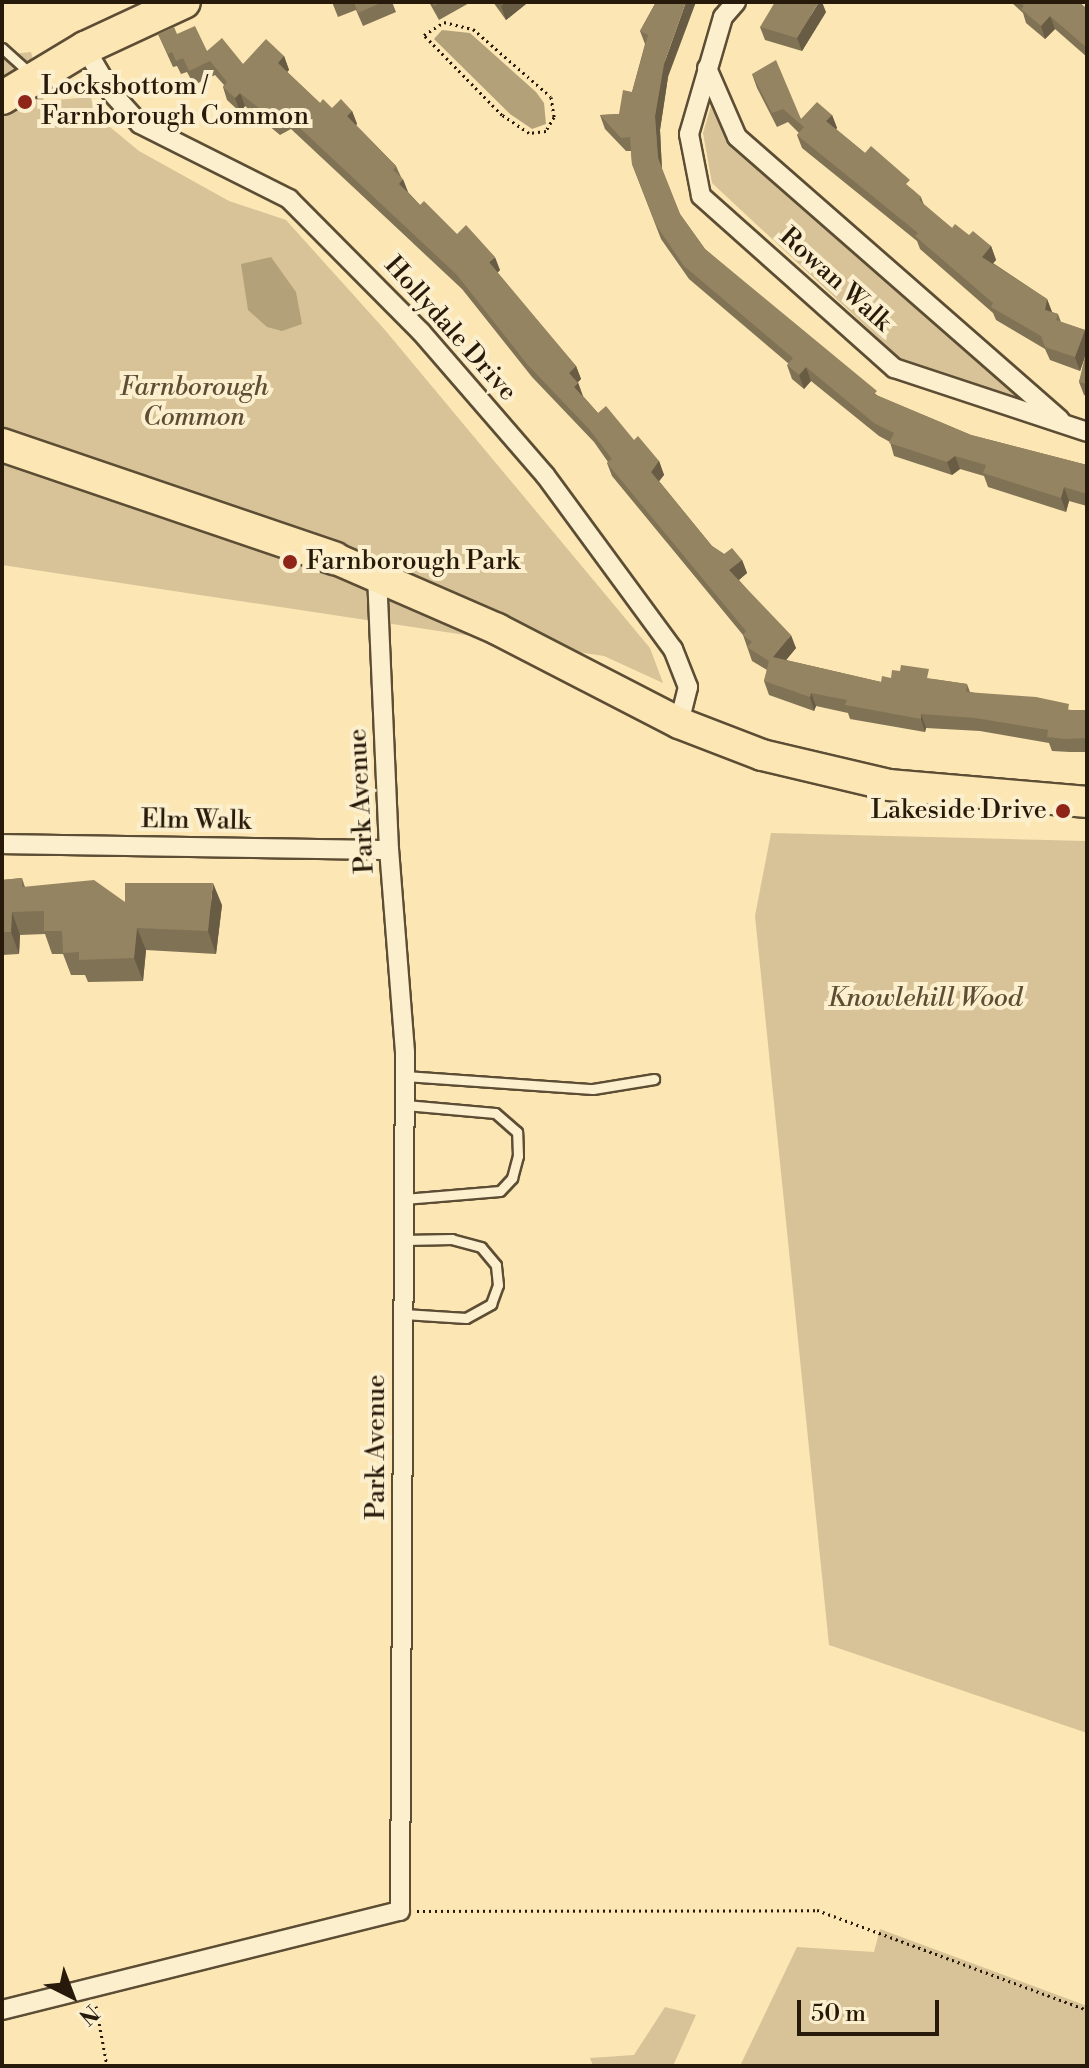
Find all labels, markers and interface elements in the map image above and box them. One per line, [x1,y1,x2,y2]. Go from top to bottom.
place label: Locksbottom / Farnborough Common [41,71,309,132]
marker: Locksbottom / Farnborough Common [16,93,34,111]
street label: Rowan Walk [772,221,898,339]
street label: Hollydale Drive [377,250,523,408]
park label: Farnborough Common [120,372,268,434]
place label: Farnborough Park [306,546,520,578]
marker: Farnborough Park [281,553,299,571]
street label: Park Avenue [343,728,381,874]
place label: Lakeside Drive [871,795,1047,827]
marker: Lakeside Drive [1054,802,1072,820]
street label: Elm Walk [141,804,251,838]
park label: Knowlehill Wood [828,983,1022,1015]
street label: Park Avenue [361,1374,393,1520]
north arrow [32,1956,112,2036]
scale bar [801,1984,943,2034]
text: N [73,1998,104,2030]
text: 50 m [811,1999,866,2029]

